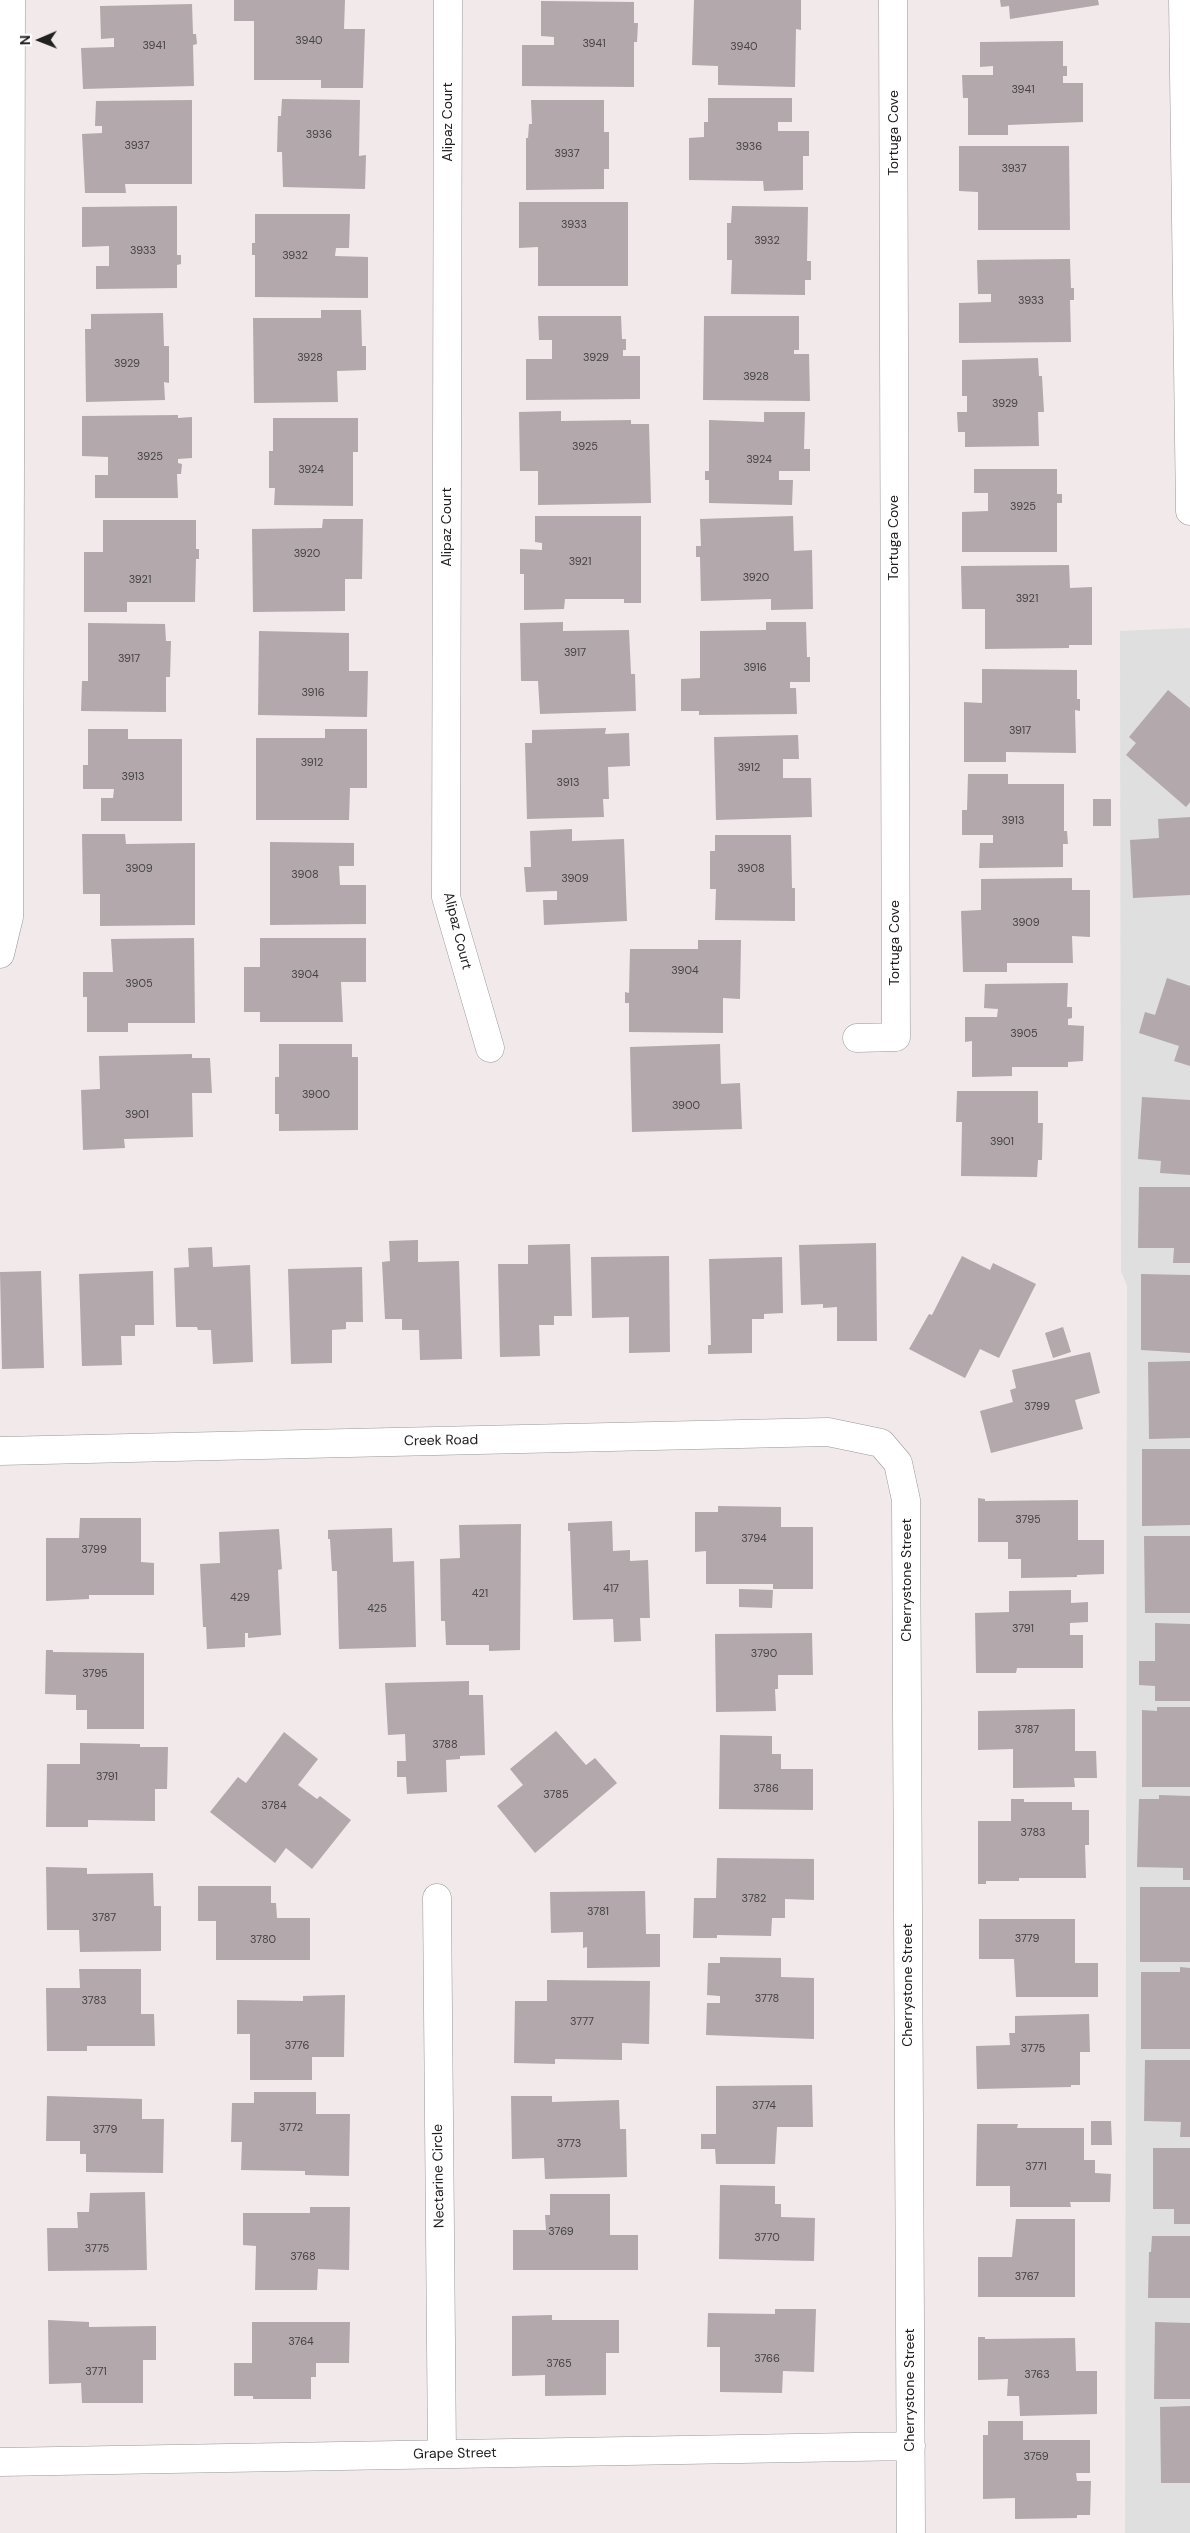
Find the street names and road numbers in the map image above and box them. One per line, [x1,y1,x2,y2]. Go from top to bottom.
street label: Alipaz Court [440,82,456,162]
street label: Tortuga Cove [886,90,902,176]
street label: Alipaz Court [439,487,455,567]
street label: Tortuga Cove [886,495,902,581]
street label: Alipaz Court [439,890,475,972]
street label: Tortuga Cove [887,900,903,986]
street label: Creek Road [404,1432,478,1450]
street label: Cherrystone Street [899,1518,915,1642]
street label: Cherrystone Street [900,1923,916,2047]
street label: Nectarine Circle [430,2124,448,2228]
street label: Cherrystone Street [902,2328,918,2452]
street label: Grape Street [413,2445,497,2463]

